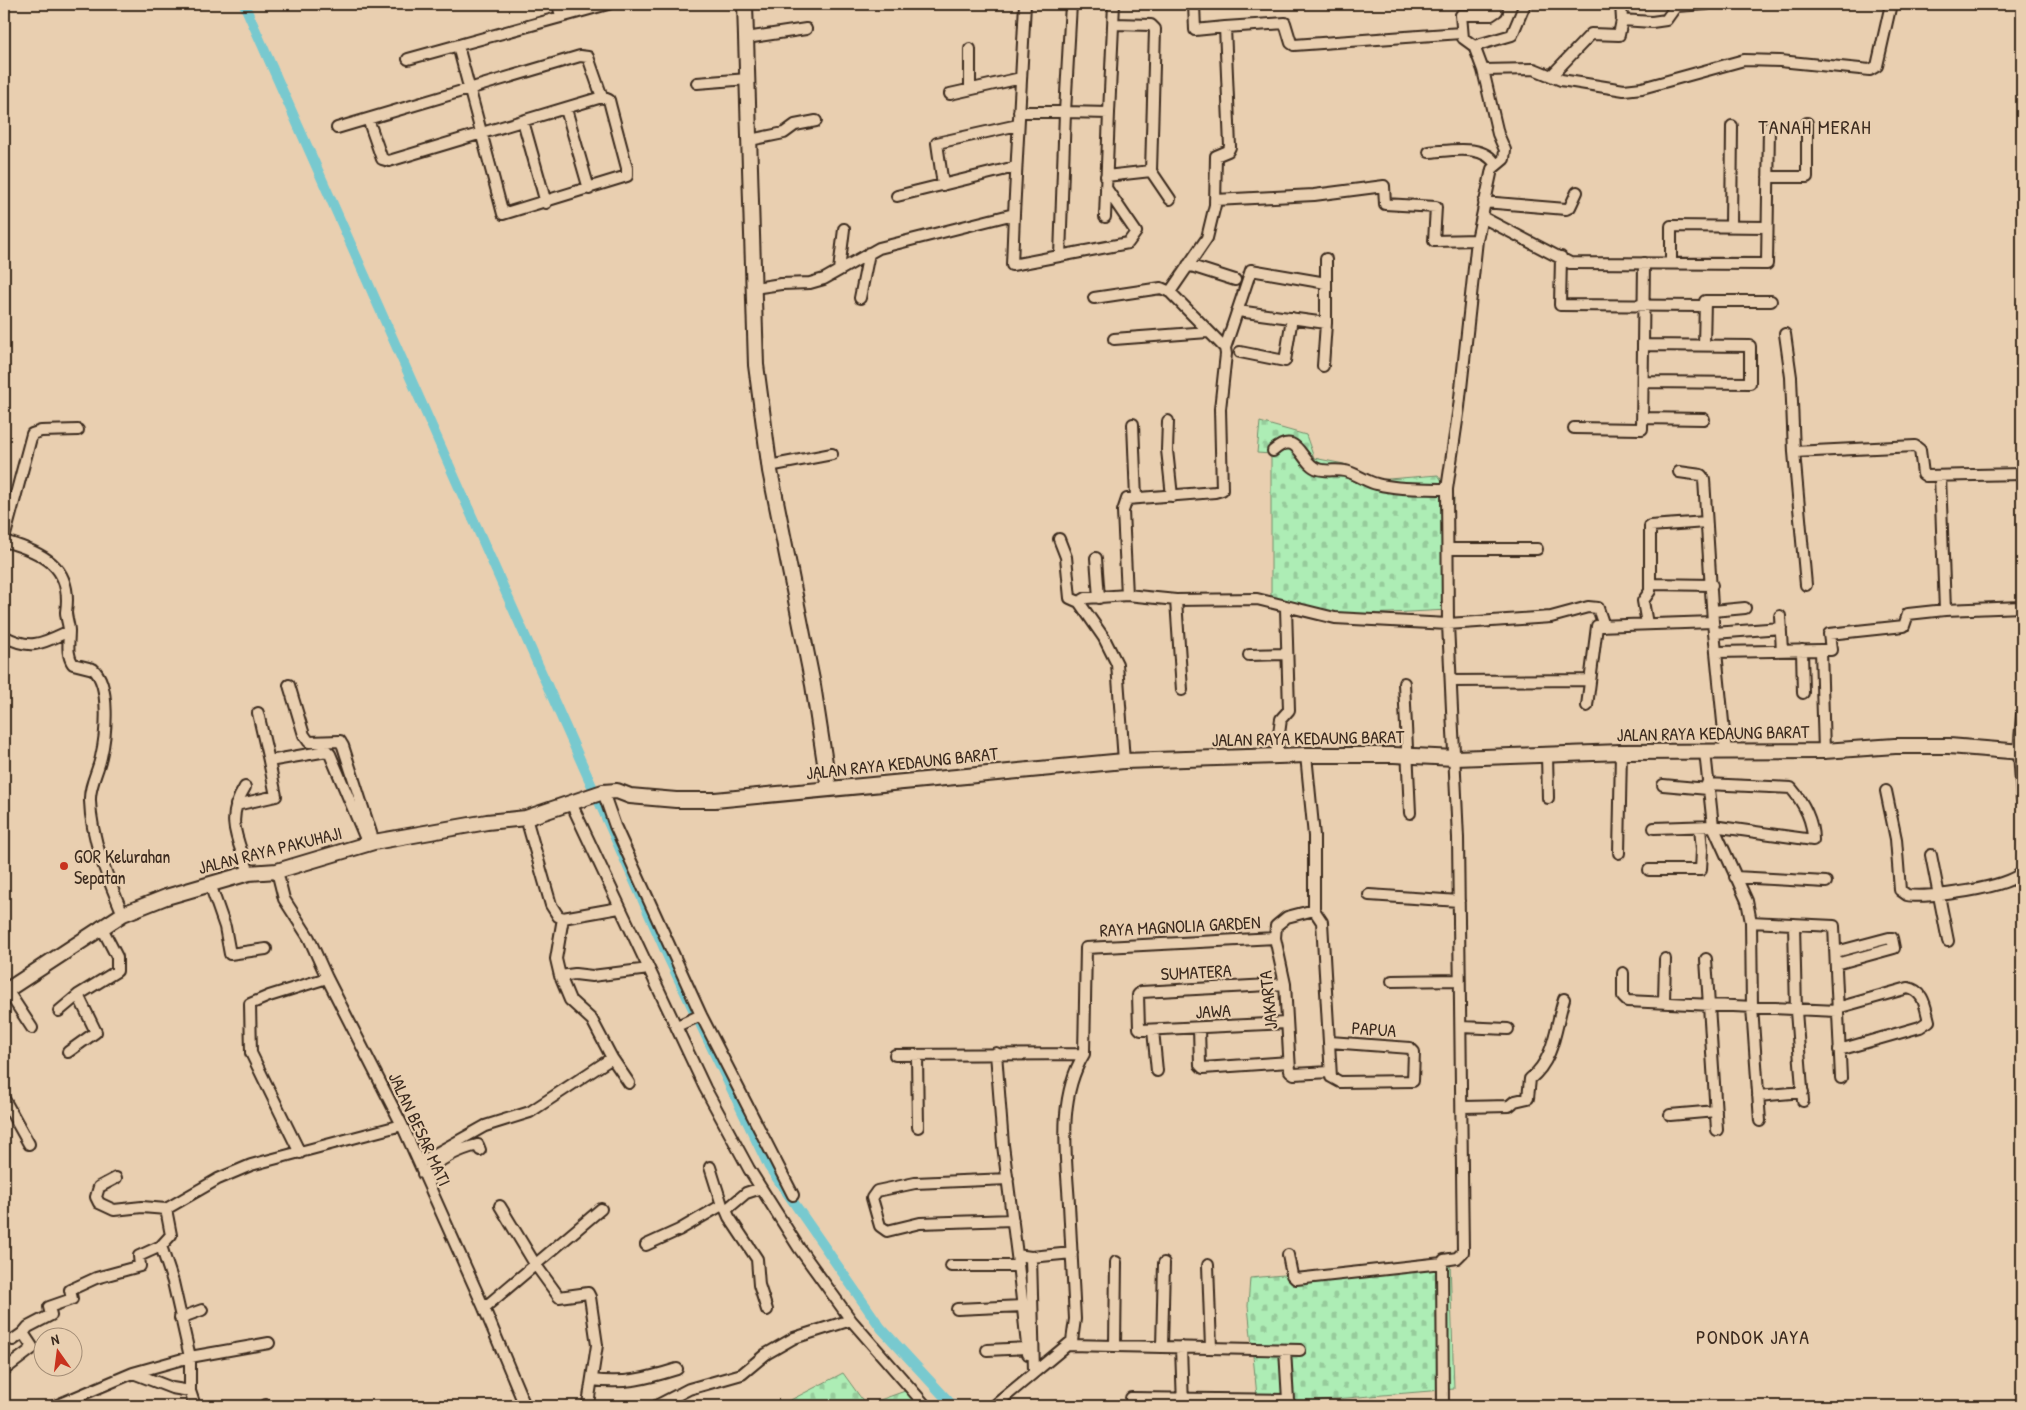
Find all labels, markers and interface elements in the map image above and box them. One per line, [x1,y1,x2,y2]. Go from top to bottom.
district label: TANAH MERAH [1758,113,1872,140]
street label: JALAN RAYA KEDAUNG BARAT [1616,719,1810,747]
street label: JALAN RAYA KEDAUNG BARAT [1211,724,1405,752]
street label: JALAN RAYA KEDAUNG BARAT [805,740,1000,786]
street label: JALAN RAYA PAKUHAJI [195,820,345,880]
place label: GOR Kelurahan Sepatan [74,844,170,890]
marker: GOR Kelurahan Sepatan [58,860,70,872]
street label: RAYA MAGNOLIA GARDEN [1099,909,1261,943]
street label: SUMATERA [1160,958,1232,986]
street label: JAKARTA [1252,969,1284,1031]
street label: JAWA [1195,998,1231,1024]
street label: PAPUA [1351,1015,1397,1043]
street label: JALAN BESAR MATI [383,1068,457,1190]
district label: PONDOK JAYA [1696,1323,1810,1350]
north arrow [32,1328,82,1378]
text: N [49,1329,61,1349]

